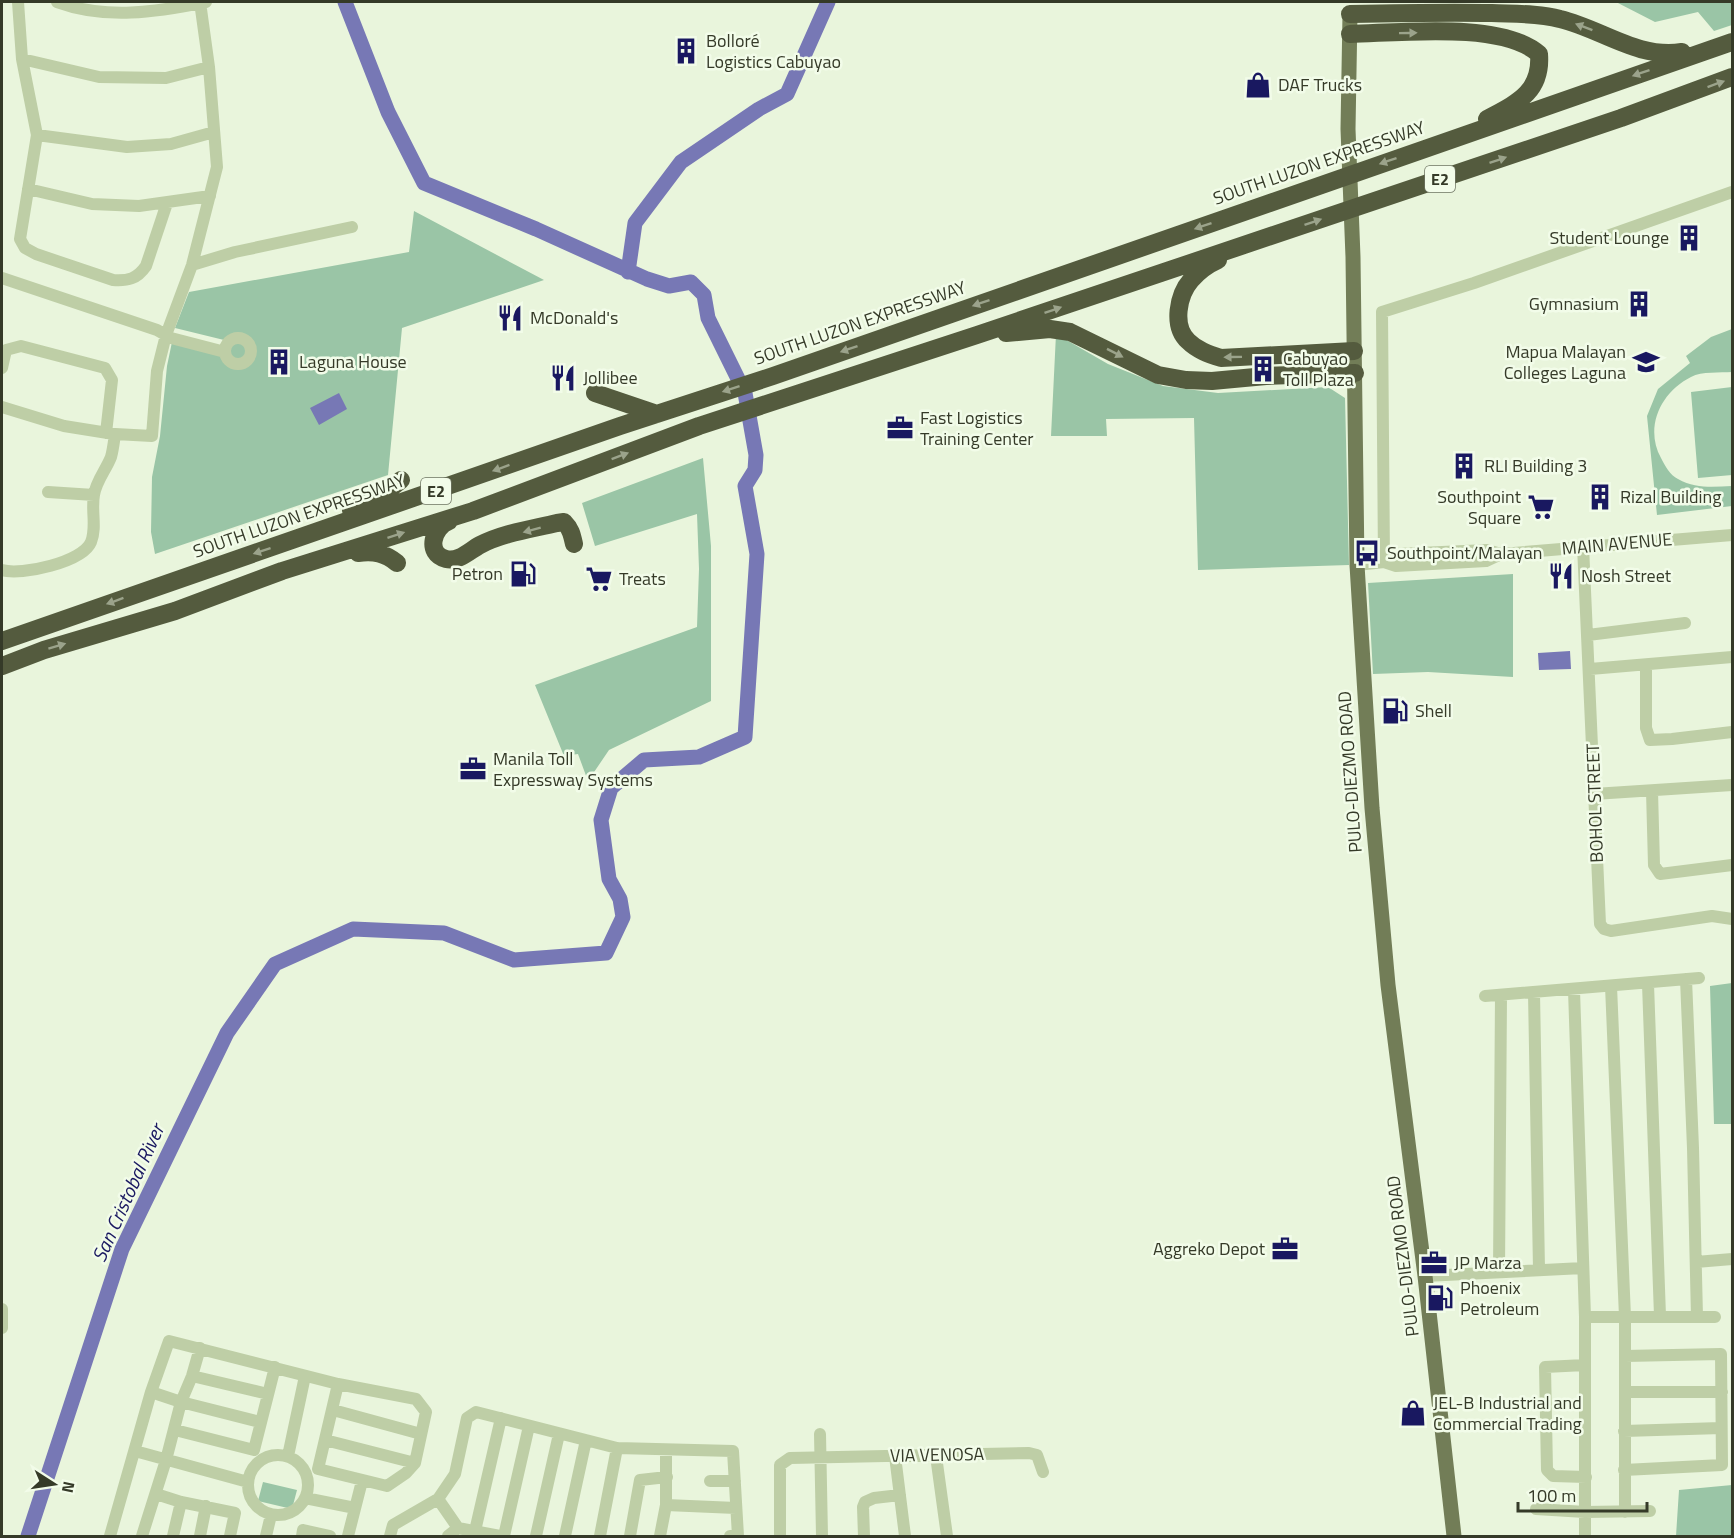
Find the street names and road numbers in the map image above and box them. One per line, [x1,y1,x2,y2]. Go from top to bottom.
street label: SOUTH LUZON EXPRESSWAY [1209,113,1429,212]
road number: E2 [1425,166,1455,192]
street label: SOUTH LUZON EXPRESSWAY [750,273,970,372]
street label: SOUTH LUZON EXPRESSWAY [189,466,409,565]
road number: E2 [421,478,451,504]
street label: MAIN AVENUE [1561,525,1673,562]
street label: PULO-DIEZMO ROAD [1330,690,1369,854]
street label: BOHOL STREET [1579,742,1610,863]
street label: PULO-DIEZMO ROAD [1379,1174,1426,1338]
street label: VIA VENOSA [890,1440,985,1469]

